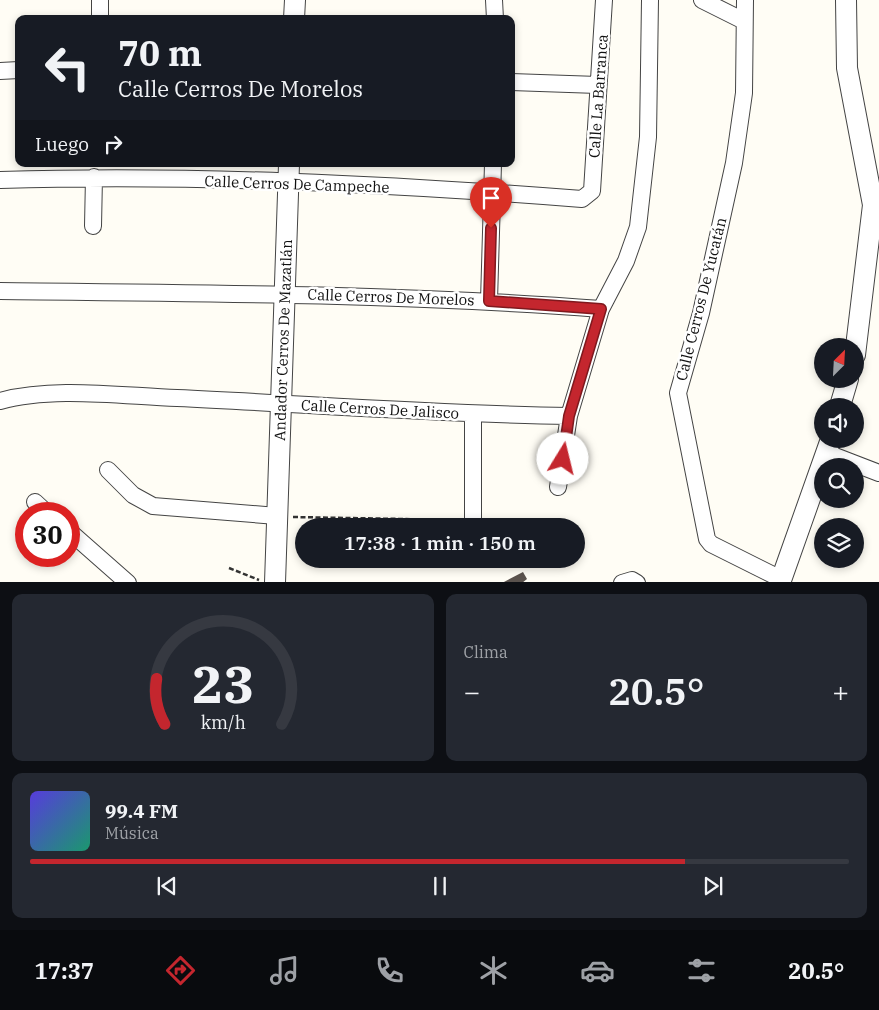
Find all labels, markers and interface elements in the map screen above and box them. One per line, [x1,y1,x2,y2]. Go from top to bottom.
text: 70 m [118,30,202,76]
street label: Calle La Barranca [584,33,612,159]
icon: left [35,35,100,100]
text: Calle Cerros De Morelos [118,74,363,103]
icon: right [99,130,127,158]
text: Luego [35,132,89,156]
street label: Calle Cerros De Campeche [204,171,390,197]
pin [470,177,512,228]
icon: arrive [477,184,505,212]
street label: Calle Cerros De Yucatán [672,215,731,383]
street label: Andador Cerros De Mazatlán [270,238,296,441]
street label: Calle Cerros De Morelos [307,285,475,309]
north arrow [814,338,864,388]
map controls [814,338,864,568]
street label: Calle Cerros De Jalisco [301,395,459,423]
button: sound [814,398,864,448]
position arrow [536,432,588,484]
button: search [814,458,864,508]
speed limit sign: 30 [15,502,80,567]
button: layers [814,518,864,568]
text: 17:38 · 1 min · 150 m [344,531,536,555]
text: Clima [464,642,508,662]
text: 23 [192,650,254,717]
text: 20.5° [608,666,705,715]
text: − [464,673,480,710]
text: + [832,673,849,710]
text: km/h [200,711,245,734]
text: 99.4 FM [105,799,178,823]
text: Música [105,823,159,843]
icon: previous [153,872,181,900]
icon: pause [426,872,454,900]
icon: next [699,872,727,900]
icon: directions [163,953,198,988]
icon: music [267,953,302,988]
icon: phone [372,953,407,988]
icon: climate [476,953,511,988]
icon: car [580,953,615,988]
icon: filters [684,953,719,988]
text: 17:37 [35,956,94,985]
text: 20.5° [788,956,844,985]

